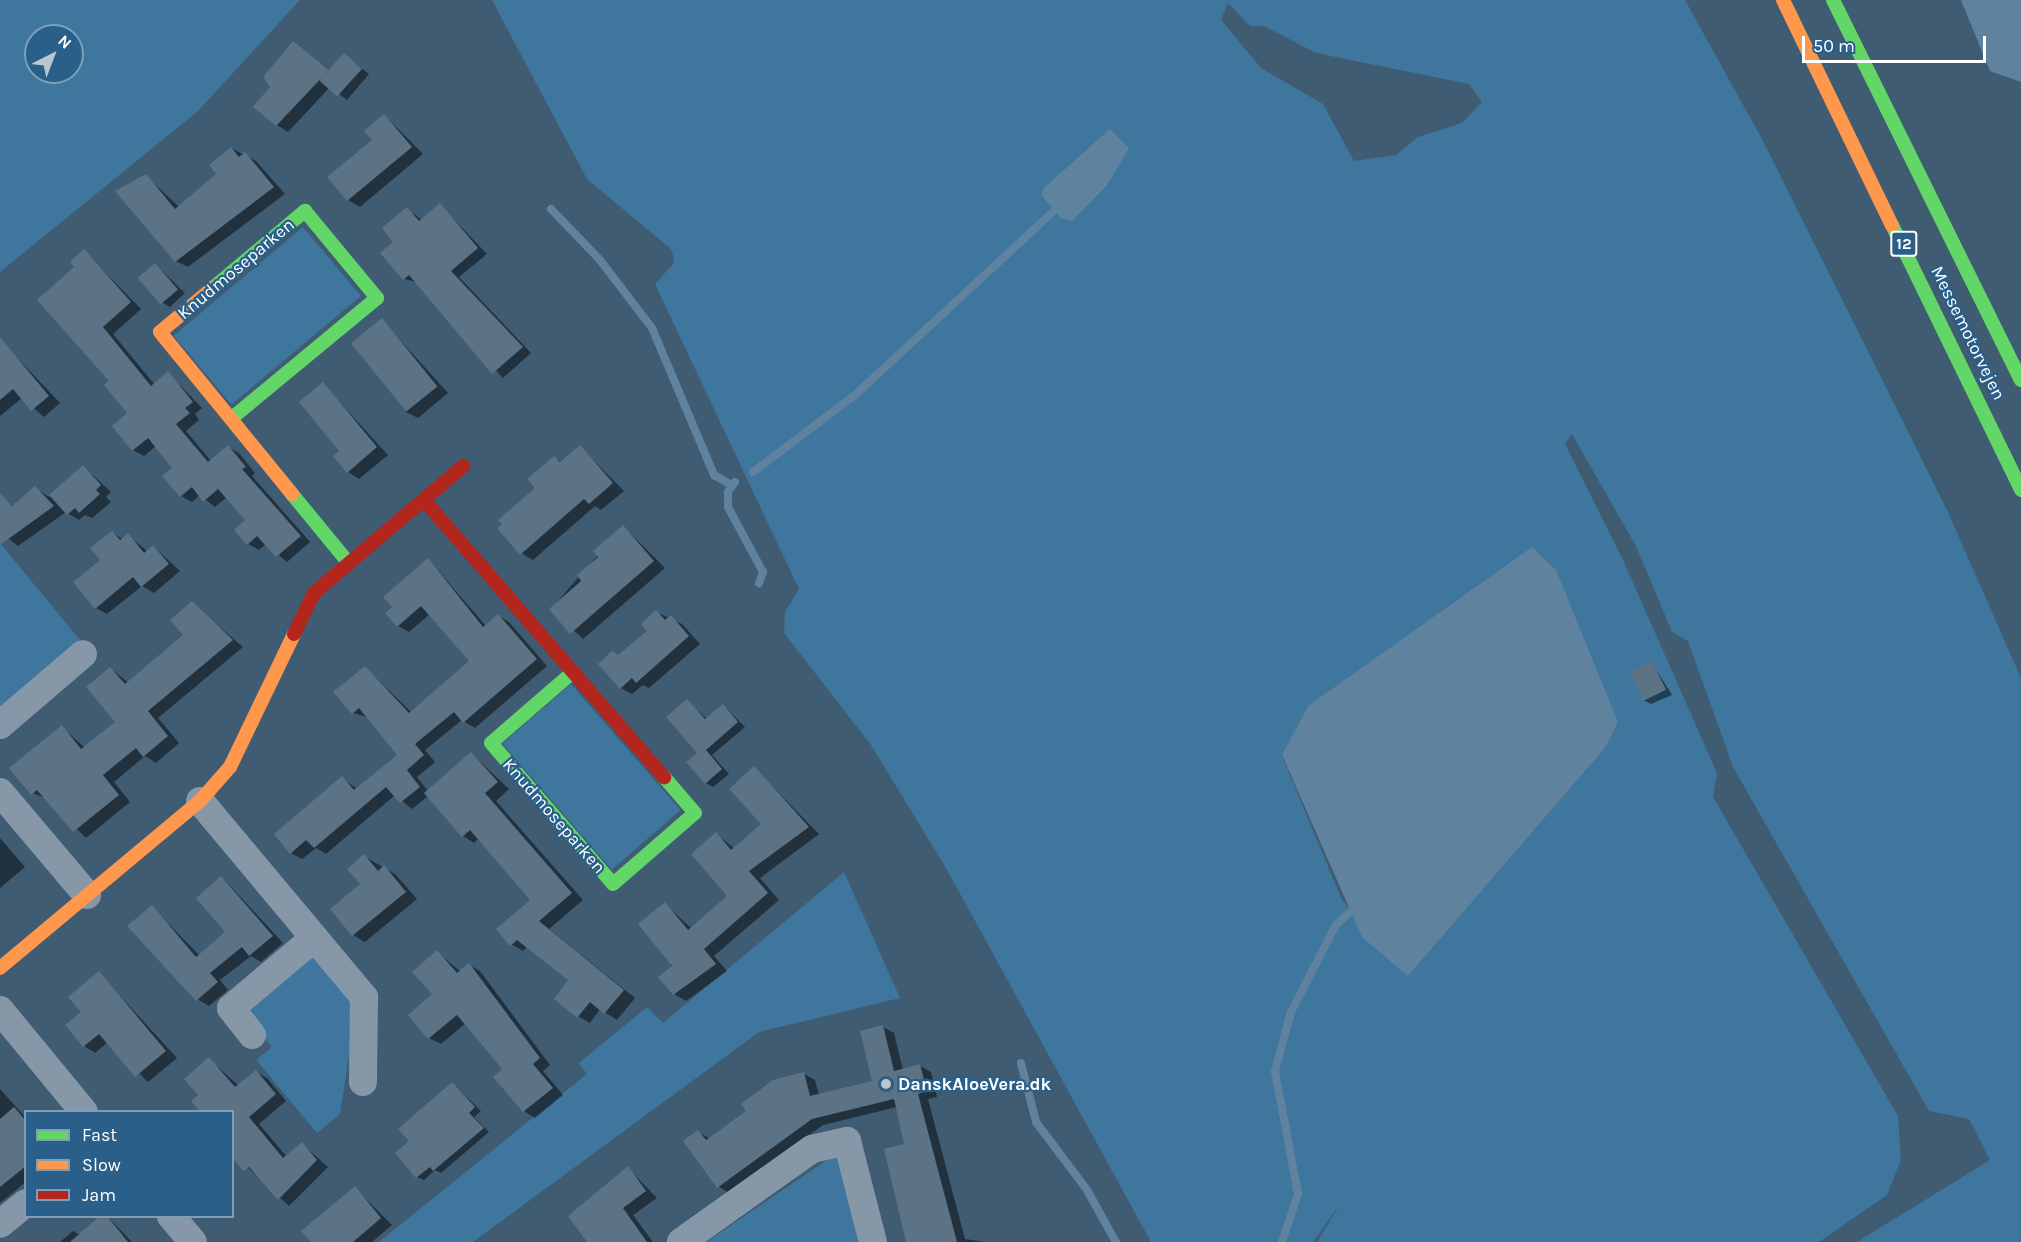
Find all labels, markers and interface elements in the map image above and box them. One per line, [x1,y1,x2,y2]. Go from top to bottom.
north arrow [24,24,84,84]
scale bar [1805,24,1990,62]
text: N [54,31,76,53]
text: 50 m [1813,35,1855,57]
street label: Knudmoseparken [173,214,299,324]
road number: 12 [1889,231,1919,257]
street label: Messemotorvejen [1926,262,2010,404]
street label: Knudmoseparken [498,754,610,878]
place label: DanskAloeVera.dk [898,1073,1051,1095]
marker: DanskAloeVera.dk [879,1077,893,1091]
legend [24,1110,234,1218]
text: Fast [82,1124,117,1146]
text: Slow [82,1154,121,1176]
text: Jam [82,1184,116,1206]

